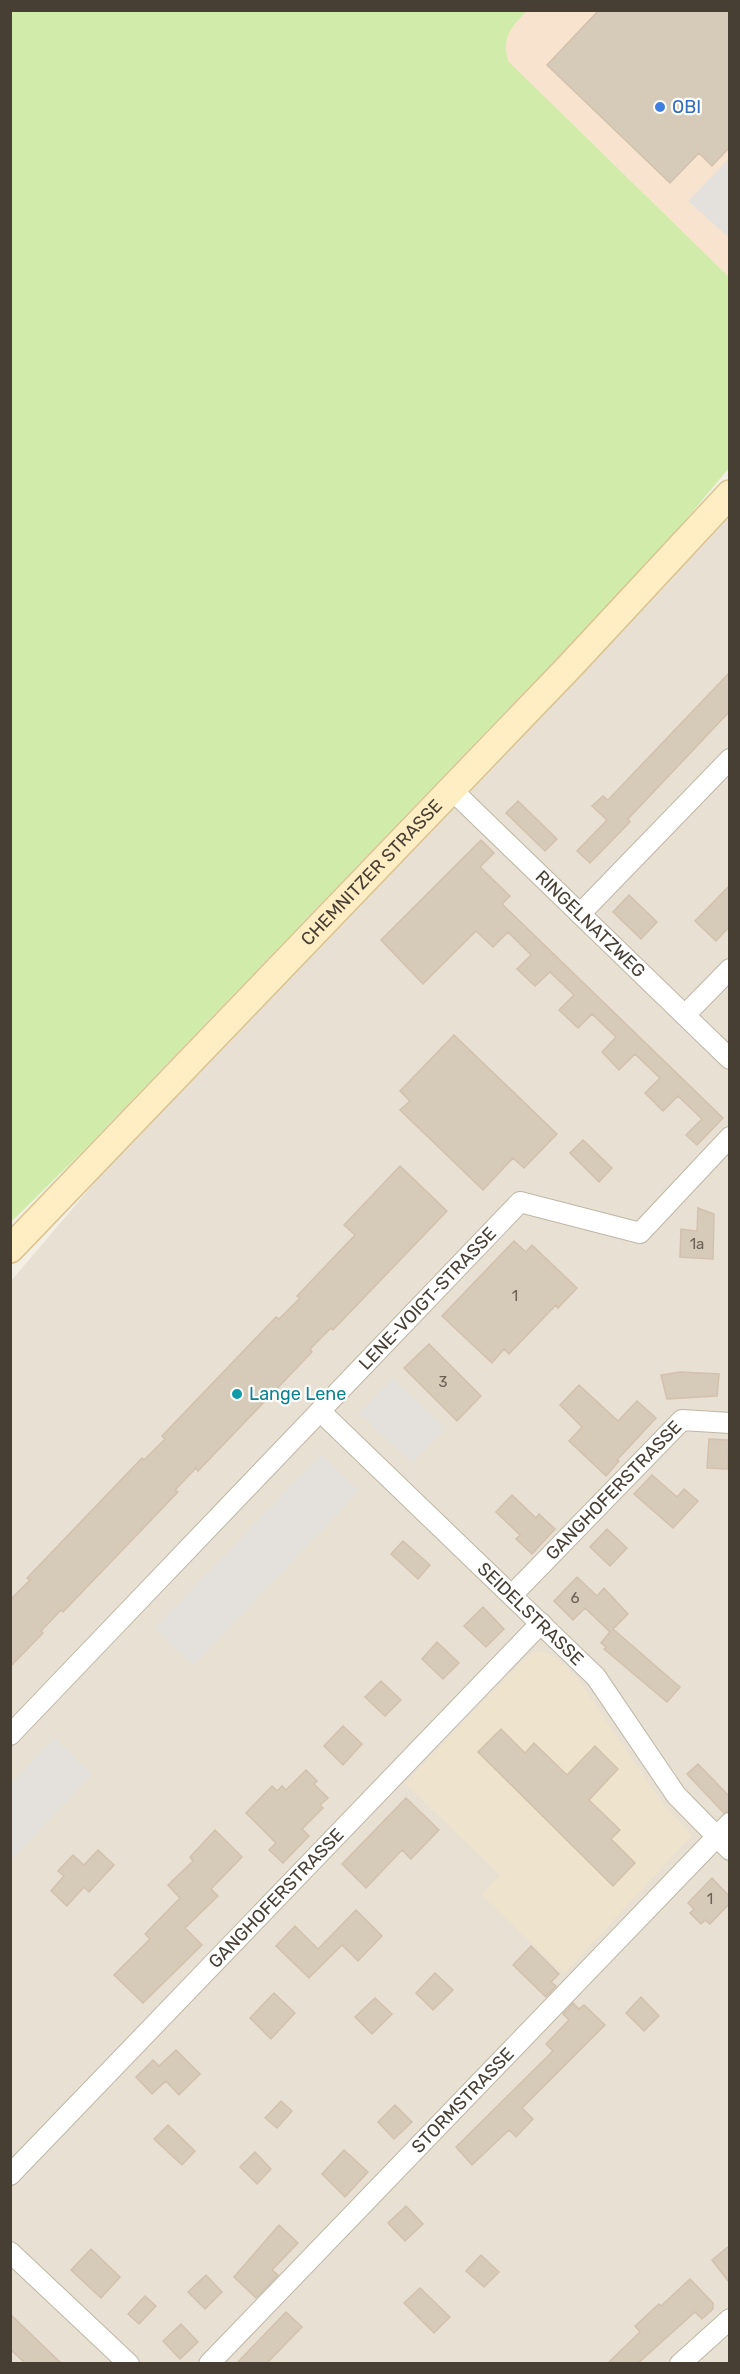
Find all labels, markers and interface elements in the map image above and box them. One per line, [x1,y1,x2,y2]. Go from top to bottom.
place label: OBI [672,96,701,118]
marker: OBI [653,100,667,114]
street label: CHEMNITZER STRASSE [296,795,447,950]
street label: RINGELNATZWEG [531,866,650,982]
street label: LENE-VOIGT-STRASSE [354,1223,501,1374]
house number: 1a [690,1235,704,1253]
house number: 1 [512,1287,518,1305]
house number: 3 [438,1373,448,1391]
place label: Lange Lene [249,1383,346,1405]
marker: Lange Lene [230,1387,244,1401]
street label: GANGHOFERSTRASSE [541,1416,686,1565]
street label: SEIDELSTRASSE [473,1558,588,1670]
house number: 6 [570,1589,580,1607]
street label: GANGHOFERSTRASSE [204,1824,348,1973]
house number: 1 [707,1890,713,1908]
street label: STORMSTRASSE [407,2043,519,2158]

